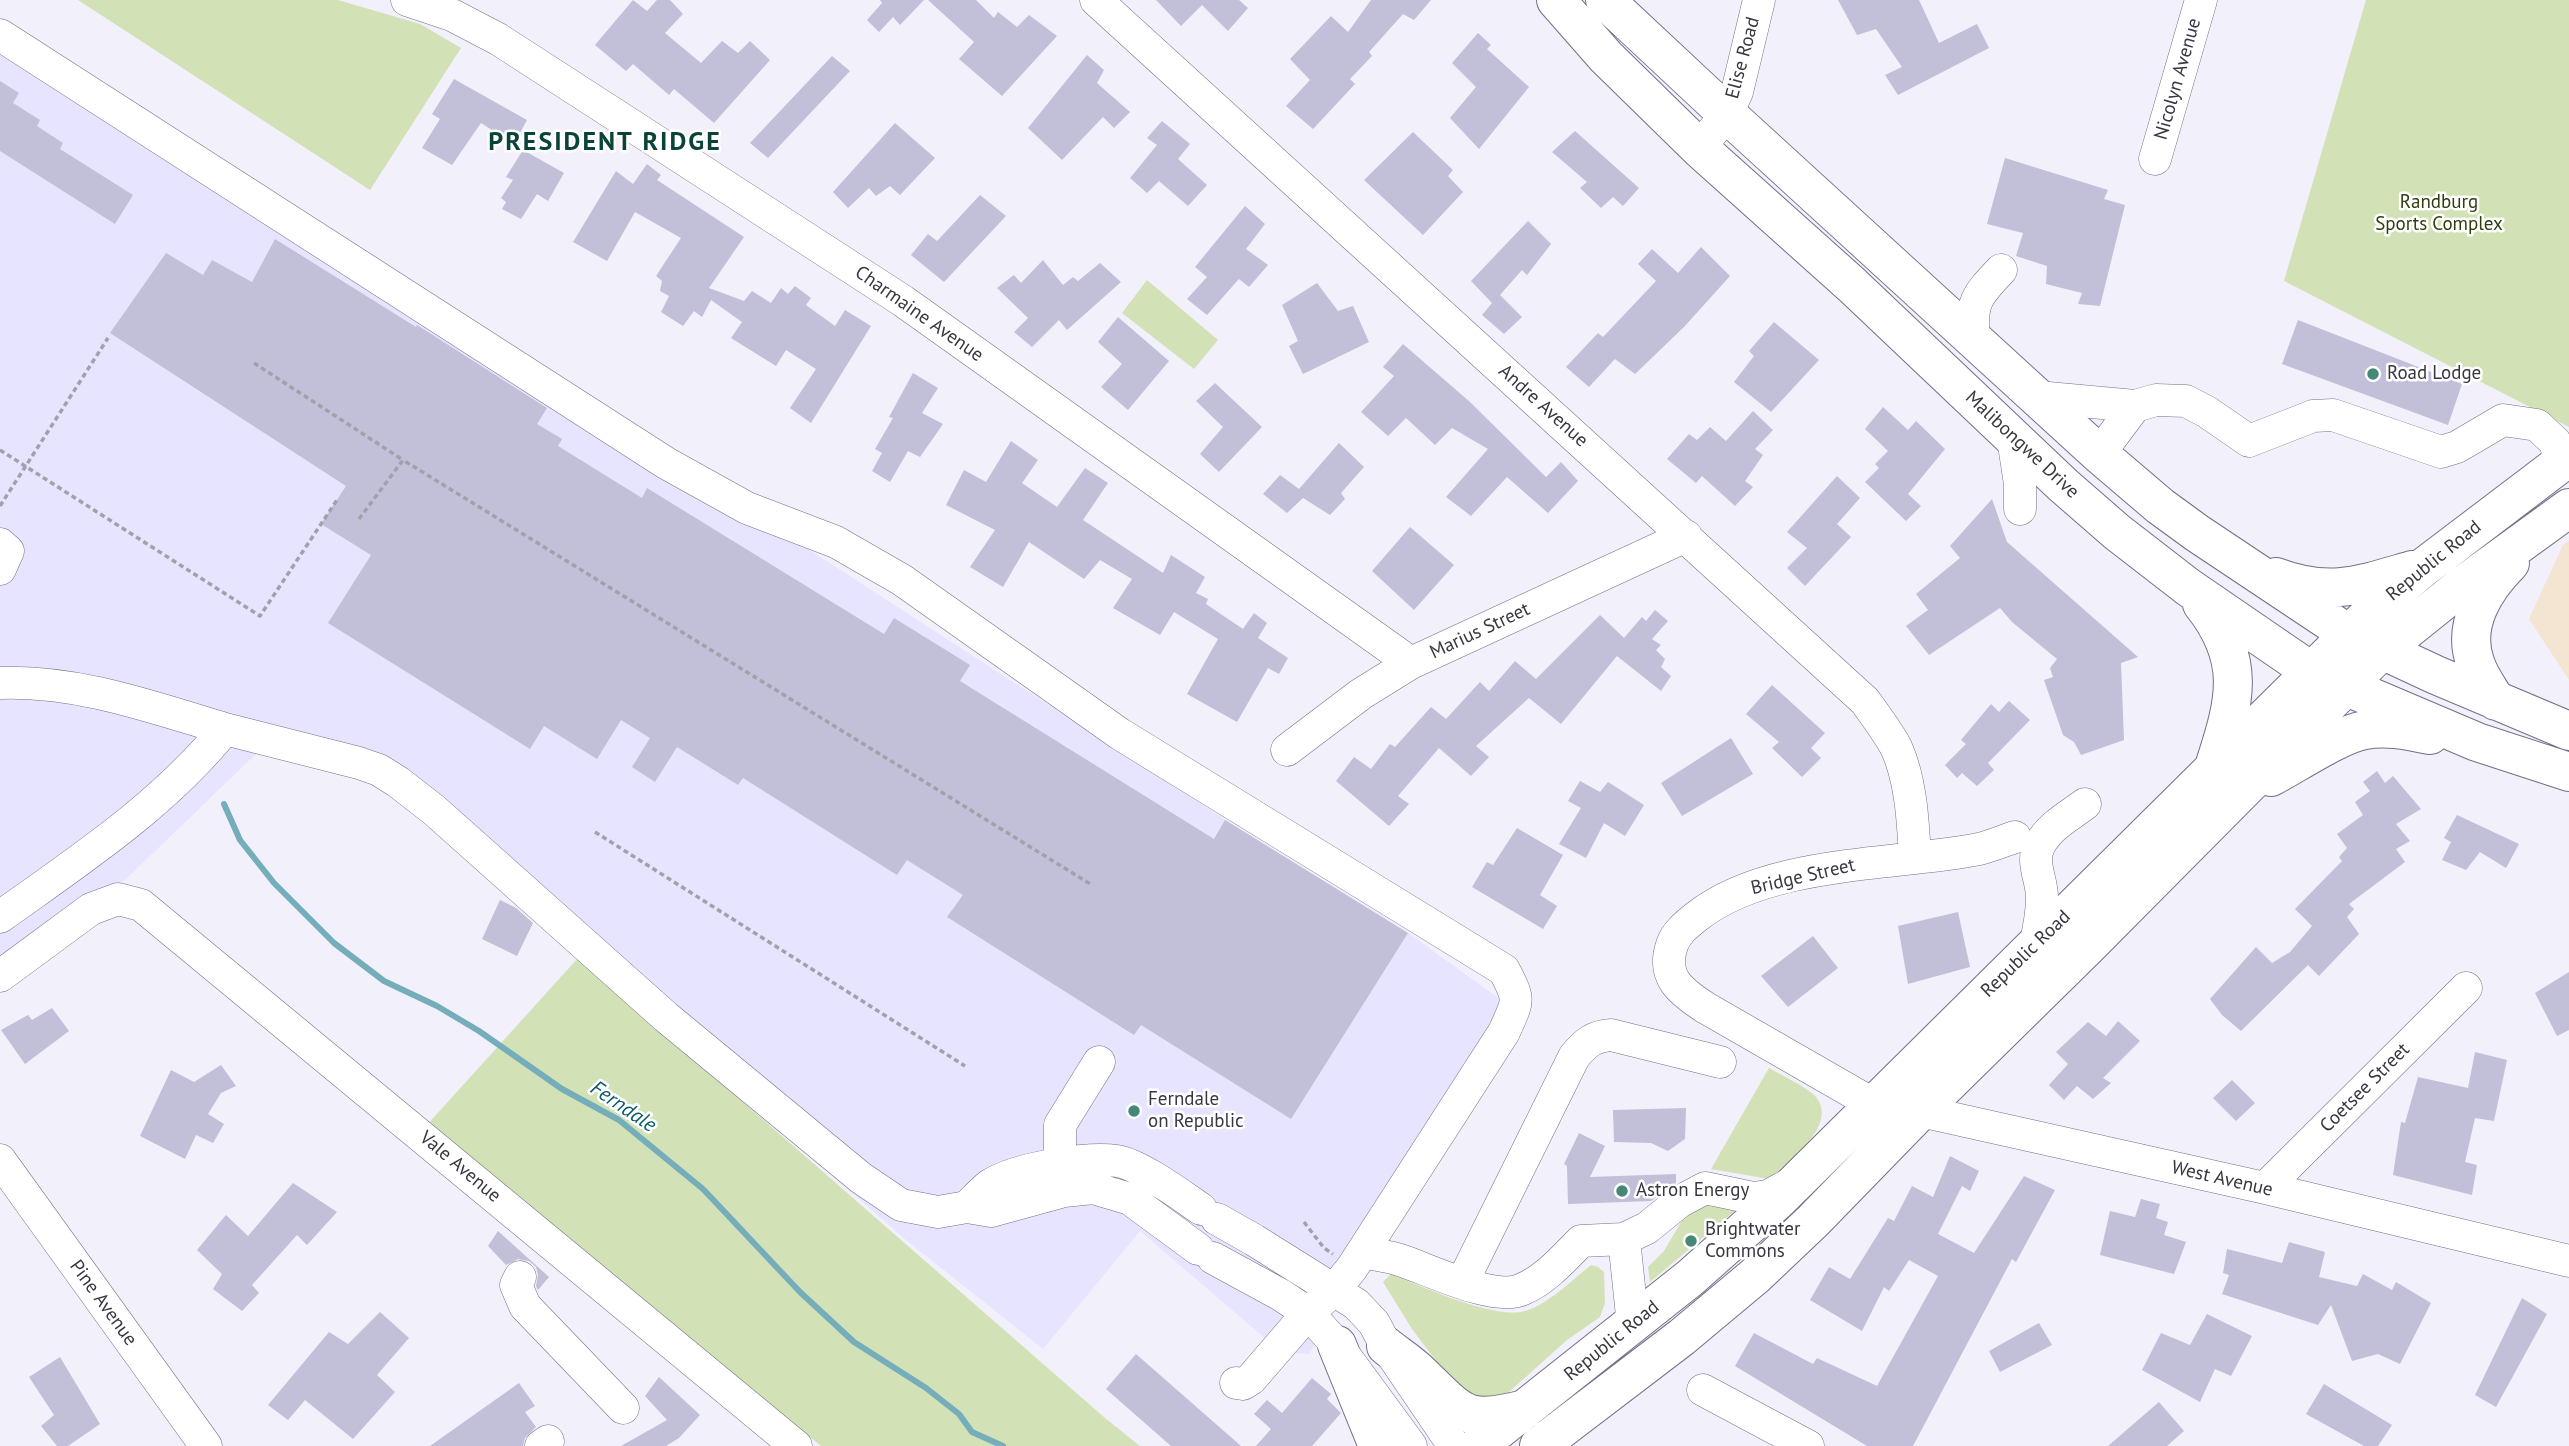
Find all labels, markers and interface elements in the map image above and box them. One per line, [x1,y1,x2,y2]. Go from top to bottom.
street label: Elise Road [1721,15,1765,101]
street label: Nicolyn Avenue [2150,16,2206,142]
district label: PRESIDENT RIDGE [490,127,720,159]
park label: Randburg Sports Complex [2375,192,2503,236]
street label: Charmaine Avenue [850,261,988,367]
street label: Andre Avenue [1494,360,1592,452]
place label: Road Lodge [2387,363,2481,385]
marker: Road Lodge [2365,366,2381,382]
street label: Malibongwe Drive [1960,386,2084,504]
street label: Republic Road [2382,516,2486,606]
street label: Marius Street [1426,598,1534,664]
street label: Bridge Street [1749,854,1857,900]
street label: Republic Road [1977,906,2075,1002]
street label: Coetsee Street [2316,1039,2414,1137]
water label: Ferndale [585,1076,661,1138]
place label: Ferndale on Republic [1148,1089,1244,1133]
marker: Ferndale on Republic [1126,1103,1142,1119]
street label: Vale Avenue [415,1126,505,1208]
street label: West Avenue [2169,1156,2275,1202]
place label: Astron Energy [1636,1180,1749,1202]
marker: Astron Energy [1614,1183,1630,1199]
place label: Brightwater Commons [1705,1219,1800,1263]
marker: Brightwater Commons [1683,1233,1699,1249]
street label: Pine Avenue [64,1256,142,1350]
street label: Republic Road [1560,1296,1664,1386]

